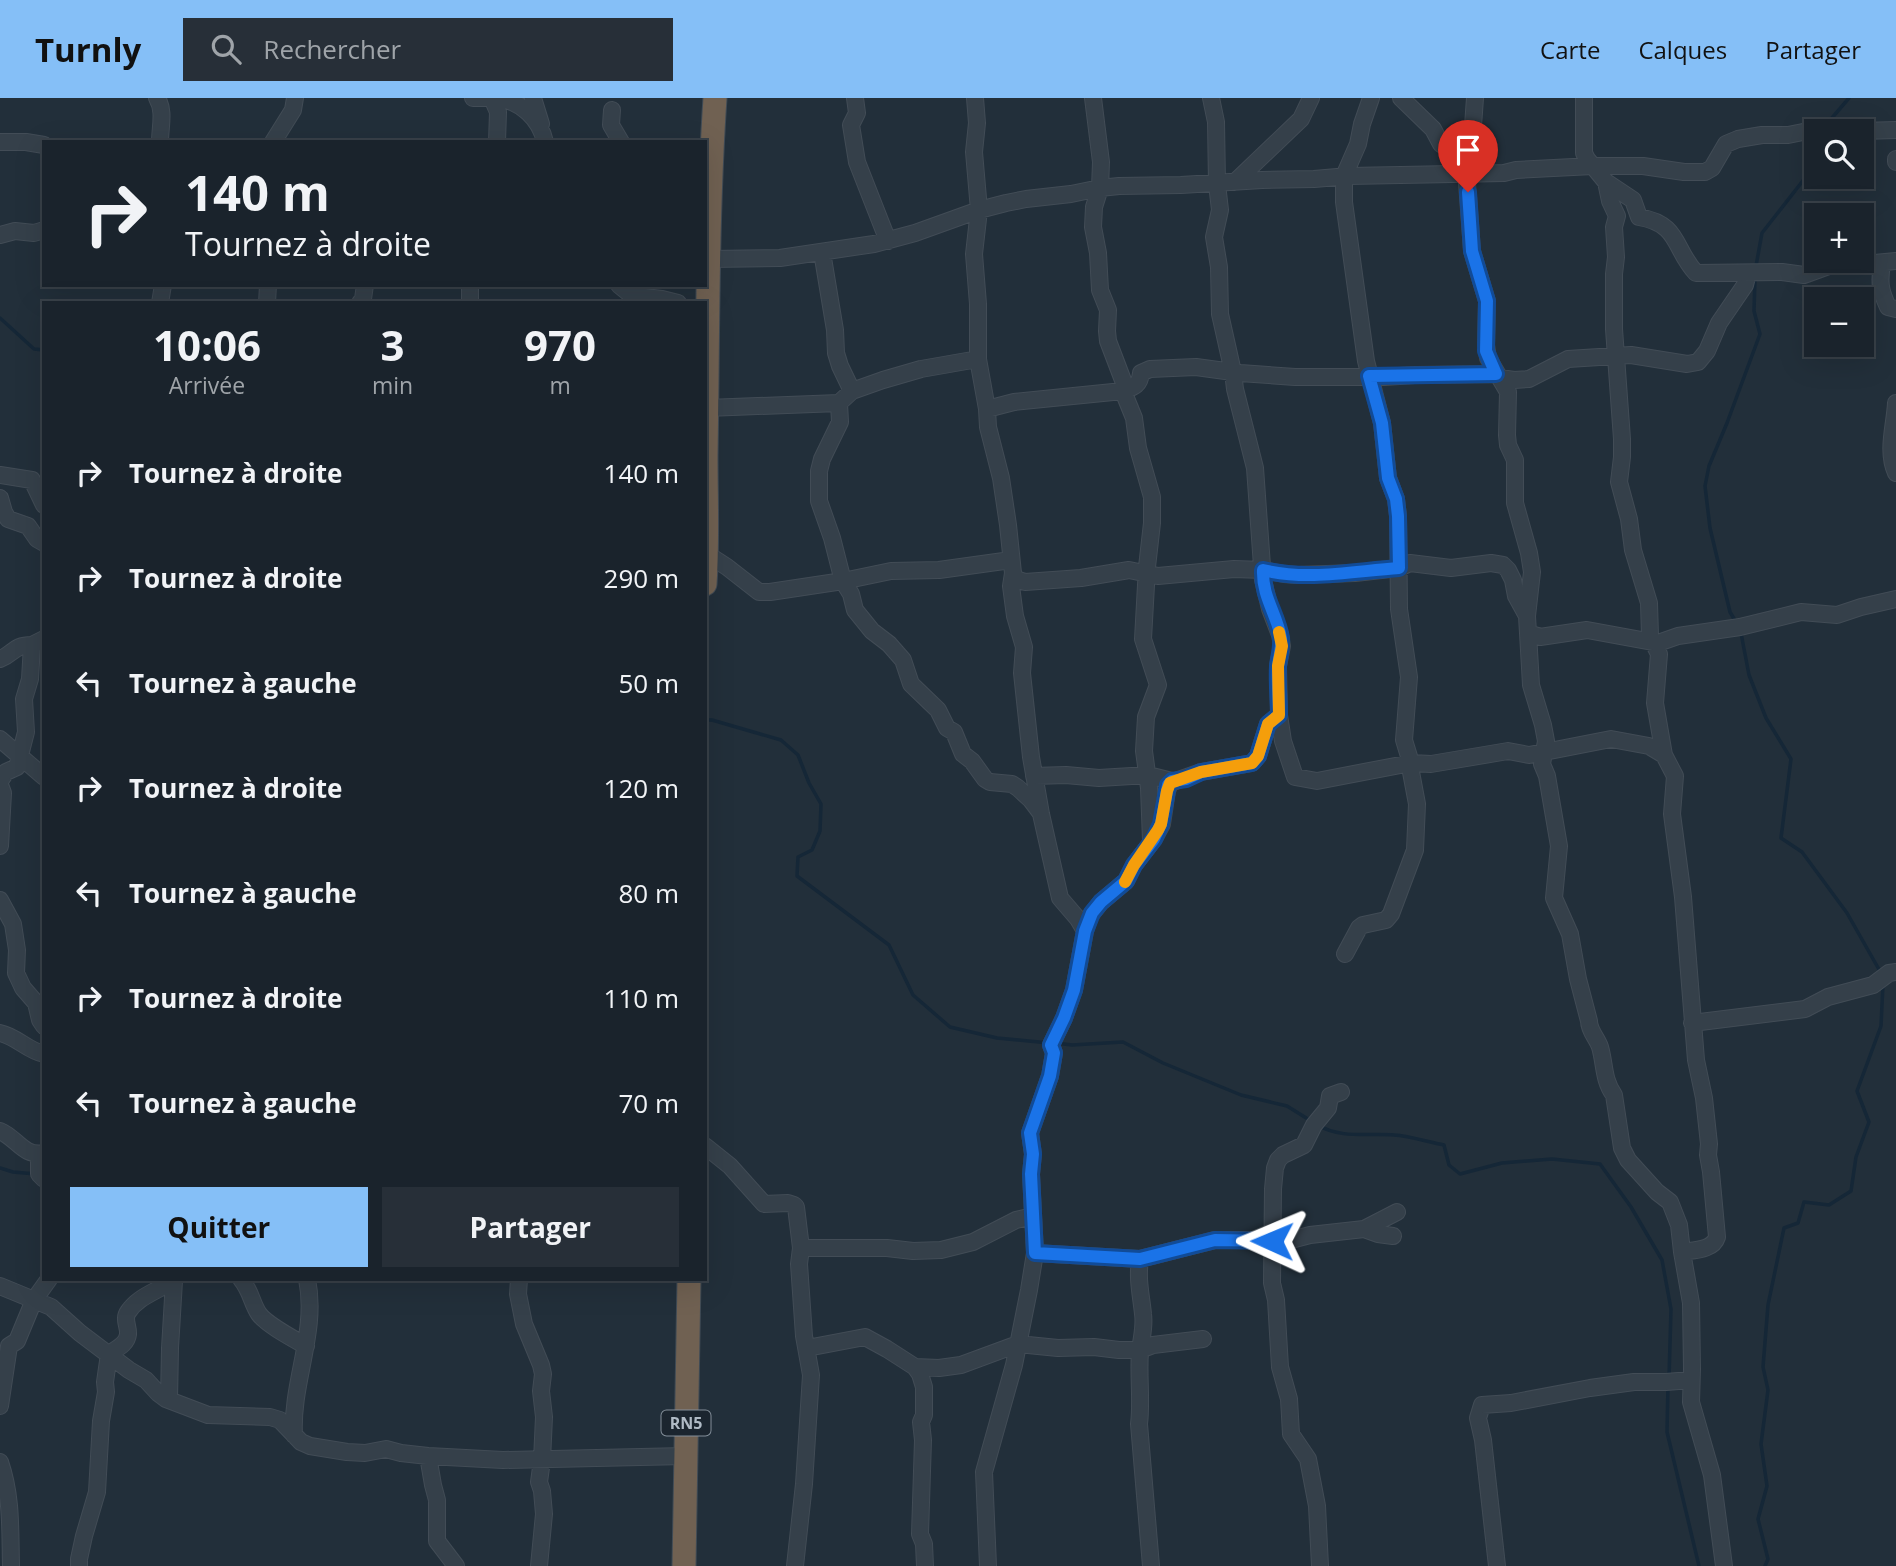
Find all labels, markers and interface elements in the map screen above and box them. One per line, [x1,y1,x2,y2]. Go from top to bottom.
search box [183,18,673,81]
text: Turnly [35,27,141,72]
icon: search [207,30,245,68]
text: Rechercher [263,31,401,67]
text: Carte [1540,33,1600,66]
text: Calques [1638,33,1727,66]
text: Partager [1765,33,1861,66]
map controls [1804,119,1874,357]
button: search [1804,119,1874,189]
pin [1438,120,1498,192]
icon: arrive [1449,131,1487,169]
text: 140 m [185,159,330,225]
icon: right [70,168,161,259]
button: + [1804,203,1874,273]
text: Tournez à droite [185,222,431,265]
button: − [1804,287,1874,357]
text: 10:06 [153,316,261,373]
text: 3 [380,316,405,373]
text: 970 [524,316,596,373]
text: Arrivée [169,369,245,401]
text: min [372,369,413,401]
text: m [549,369,571,401]
icon: right [70,454,108,492]
text: Tournez à droite [129,455,342,491]
text: 140 m [604,455,679,491]
icon: right [70,559,108,597]
text: Tournez à droite [129,560,342,596]
text: 290 m [604,560,679,596]
icon: left [70,664,108,702]
text: Tournez à gauche [129,665,357,701]
text: 50 m [618,665,679,701]
icon: right [70,769,108,807]
text: Tournez à droite [129,770,342,806]
text: 120 m [604,770,679,806]
icon: left [70,874,108,912]
text: Tournez à gauche [129,875,357,911]
text: 80 m [618,875,679,911]
icon: right [70,979,108,1017]
text: Tournez à droite [129,980,342,1016]
text: 110 m [604,980,679,1016]
icon: left [70,1084,108,1122]
text: Tournez à gauche [129,1085,357,1121]
text: 70 m [618,1085,679,1121]
button: Quitter [70,1187,368,1267]
button: Partager [382,1187,679,1267]
position arrow [1235,1204,1309,1278]
road number: RN5 [662,1410,710,1436]

